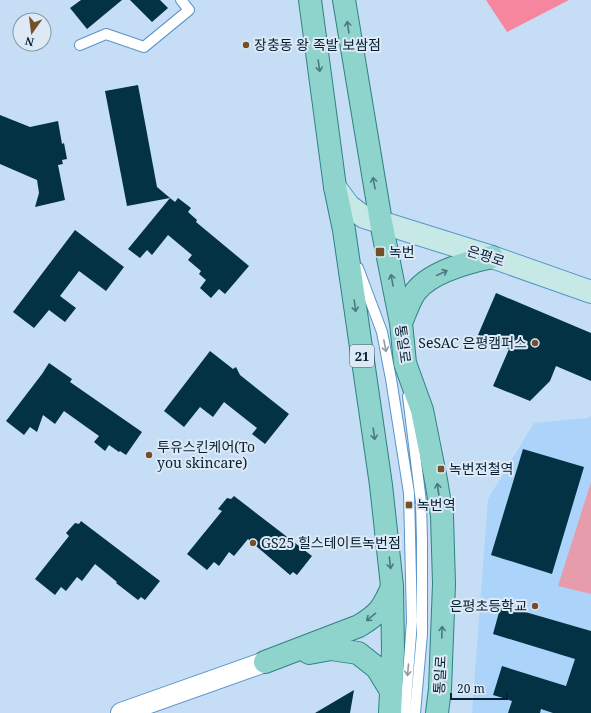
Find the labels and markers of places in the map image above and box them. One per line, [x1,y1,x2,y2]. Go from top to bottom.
place label: 장충동 왕 족발 보쌈점 [254,35,381,54]
marker: 장충동 왕 족발 보쌈점 [241,40,251,50]
place label: 녹번 [389,242,415,261]
marker: 녹번 [374,246,386,258]
place label: SeSAC 은평캠퍼스 [418,333,527,352]
marker: SeSAC 은평캠퍼스 [530,338,540,348]
place label: 투유스킨케어(To you skincare) [157,437,255,472]
marker: 투유스킨케어(To you skincare) [144,450,154,460]
place label: 녹번전철역 [449,459,513,478]
marker: 녹번전철역 [436,464,446,474]
place label: 녹번역 [417,495,456,514]
marker: 녹번역 [404,500,414,510]
place label: GS25 힐스테이트녹번점 [261,533,401,552]
marker: GS25 힐스테이트녹번점 [248,538,258,548]
place label: 은평초등학교 [450,596,527,615]
marker: 은평초등학교 [530,601,540,611]

